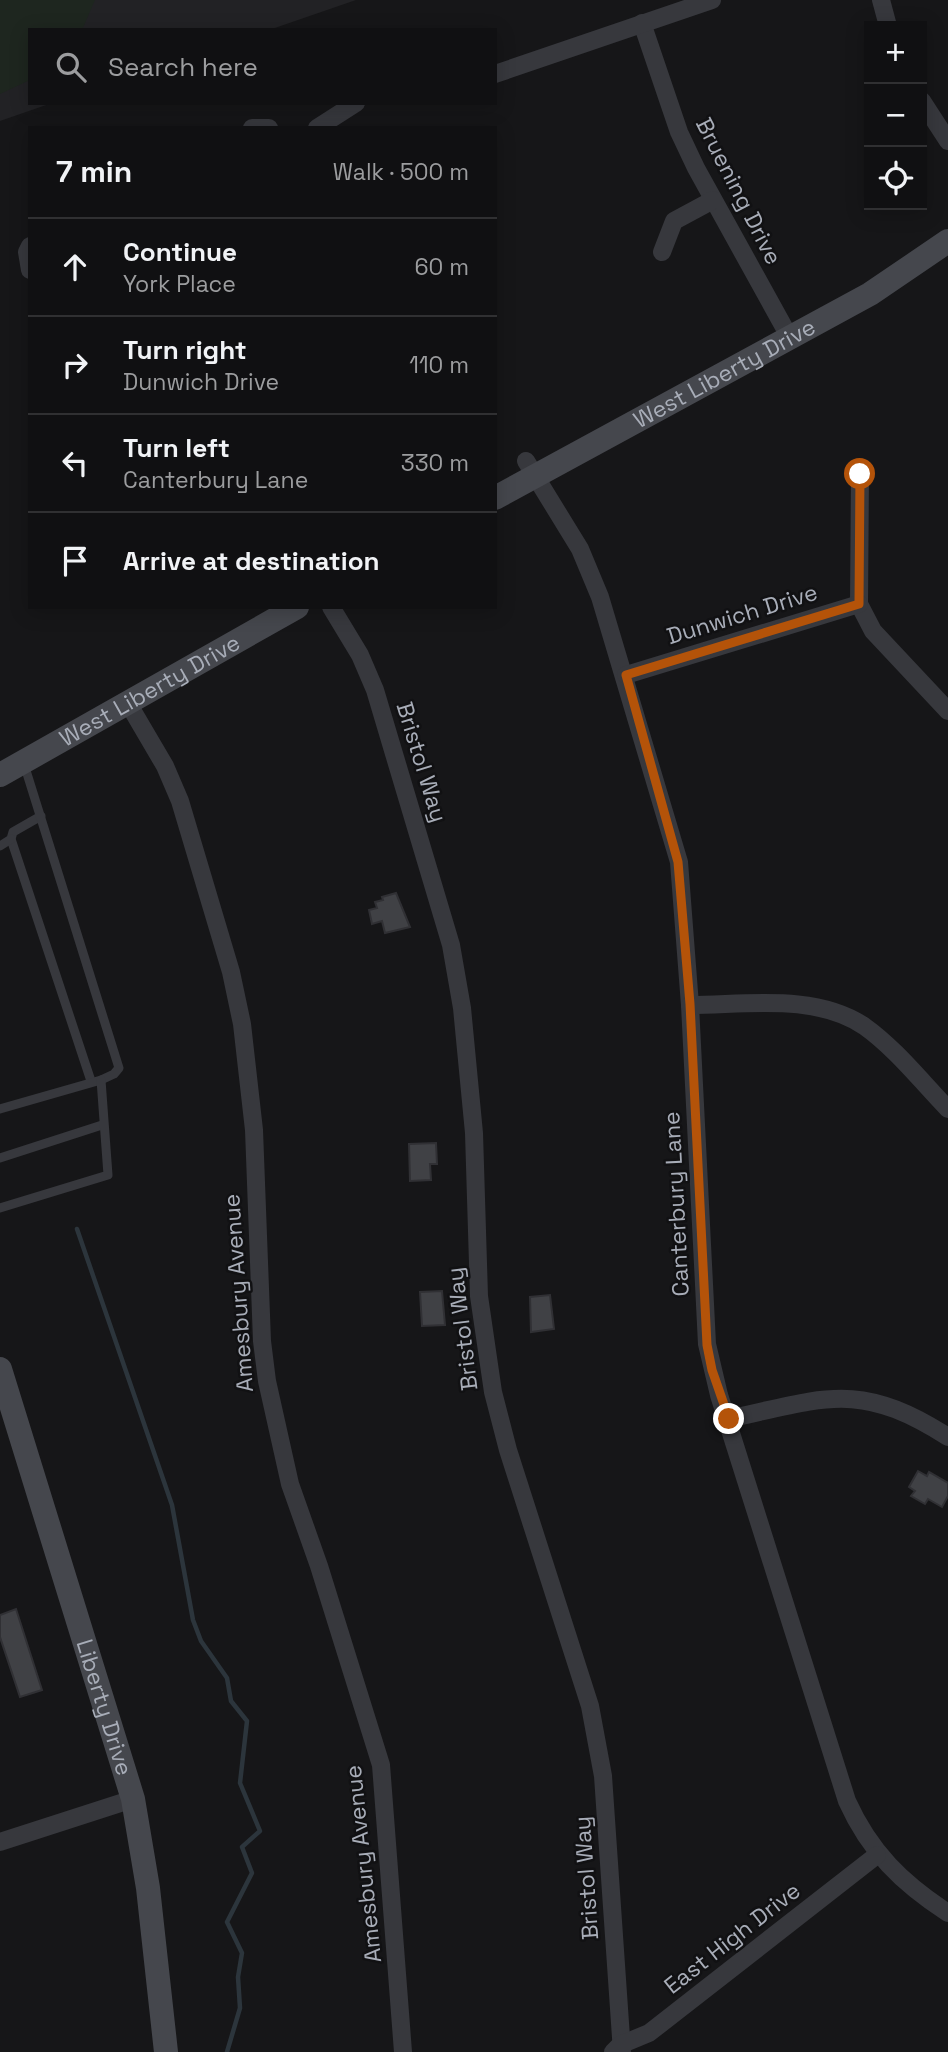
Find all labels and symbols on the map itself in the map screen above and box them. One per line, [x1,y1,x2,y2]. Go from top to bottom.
street label: Bruening Drive [689,112,789,270]
street label: West Liberty Drive [628,312,821,435]
route start [844,458,875,489]
street label: Dunwich Drive [663,577,821,651]
street label: West Liberty Drive [54,627,245,753]
street label: Bristol Way [390,698,454,826]
street label: Canterbury Lane [656,1111,696,1297]
street label: Amesbury Avenue [216,1193,260,1393]
street label: Bristol Way [440,1266,484,1392]
route end [713,1403,744,1434]
street label: Liberty Drive [69,1635,140,1779]
street label: Amesbury Avenue [338,1764,388,1964]
street label: Bristol Way [567,1815,605,1941]
street label: East High Drive [658,1875,806,2001]

